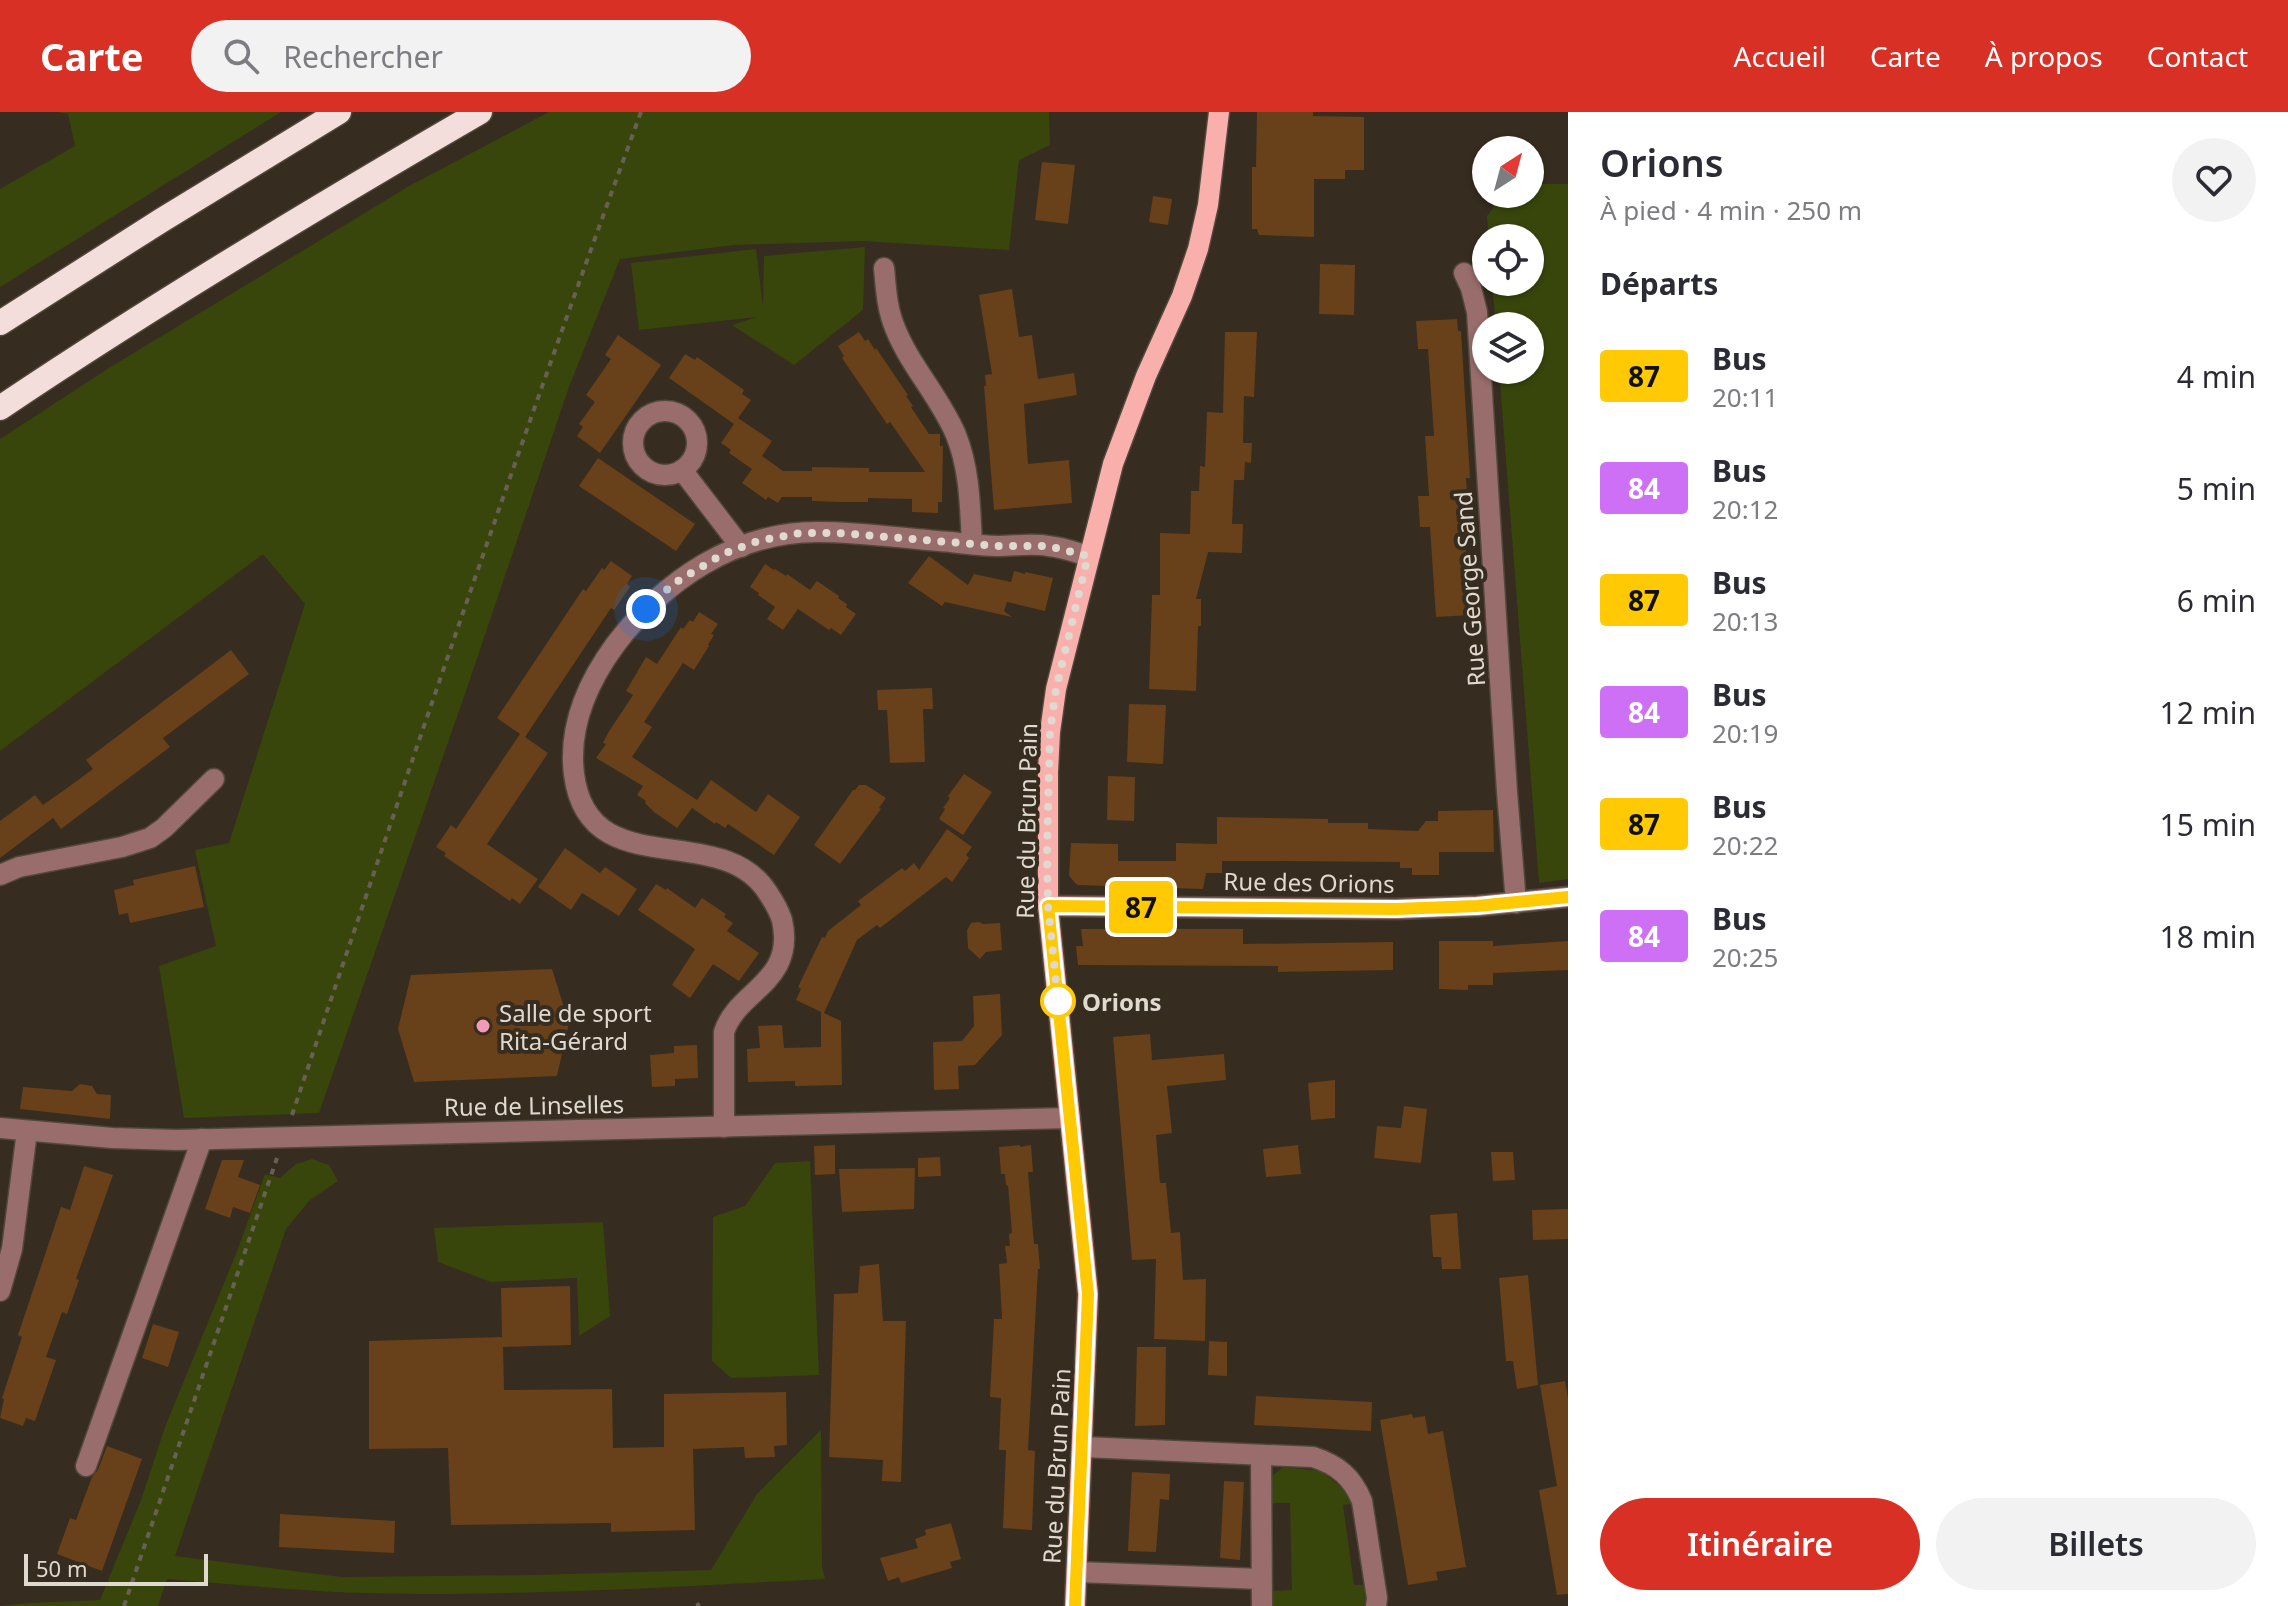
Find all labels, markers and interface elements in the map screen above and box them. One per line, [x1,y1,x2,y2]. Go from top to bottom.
search box [191,20,751,92]
text: Carte [40,30,143,82]
icon: search [219,34,263,78]
text: Rechercher [283,36,443,77]
text: Accueil [1734,37,1826,75]
text: Carte [1870,37,1941,75]
text: À propos [1985,37,2103,75]
text: Contact [2147,37,2248,75]
north arrow [1472,136,1544,208]
map controls [1472,136,1544,384]
text: Orions [1600,136,1724,188]
button: heart [2172,138,2256,222]
text: À pied · 4 min · 250 m [1600,192,1862,228]
button: locate [1472,224,1544,296]
text: Départs [1600,263,1718,304]
button: layers [1472,312,1544,384]
text: Bus [1712,338,1767,379]
text: 4 min [2177,356,2256,397]
text: 87 [1628,357,1660,395]
text: 20:11 [1712,379,1778,415]
text: Bus [1712,450,1767,491]
text: 5 min [2177,468,2256,509]
text: 84 [1628,469,1660,507]
street label: Rue George Sand [1446,490,1492,688]
text: 20:12 [1712,491,1778,527]
text: Bus [1712,562,1767,603]
text: 6 min [2177,580,2256,621]
text: 87 [1628,581,1660,619]
your location [626,589,666,629]
text: 20:13 [1712,603,1778,639]
text: Bus [1712,674,1767,715]
text: 12 min [2160,692,2256,733]
text: 84 [1628,693,1660,731]
text: 20:19 [1712,715,1778,751]
street label: Rue du Brun Pain [1008,723,1044,919]
text: Bus [1712,786,1767,827]
text: 15 min [2160,804,2256,845]
text: 87 [1628,805,1660,843]
text: 20:22 [1712,827,1778,863]
street label: Rue des Orions [1223,864,1395,900]
line badge: 87 [1105,881,1177,933]
text: 87 [1125,888,1157,926]
text: Bus [1712,898,1767,939]
text: 18 min [2160,916,2256,957]
text: 84 [1628,917,1660,955]
text: 20:25 [1712,939,1778,975]
marker: Orions [1041,984,1075,1018]
place label: Orions [1082,985,1162,1018]
place label: Salle de sport Rita-Gérard [499,996,652,1057]
marker: Salle de sport Rita-Gérard [474,1017,492,1035]
street label: Rue de Linselles [444,1087,624,1123]
street label: Rue du Brun Pain [1034,1367,1078,1565]
button: Itinéraire [1600,1498,1920,1590]
button: Billets [1936,1498,2256,1590]
scale bar [24,1550,208,1586]
text: 50 m [36,1553,87,1583]

